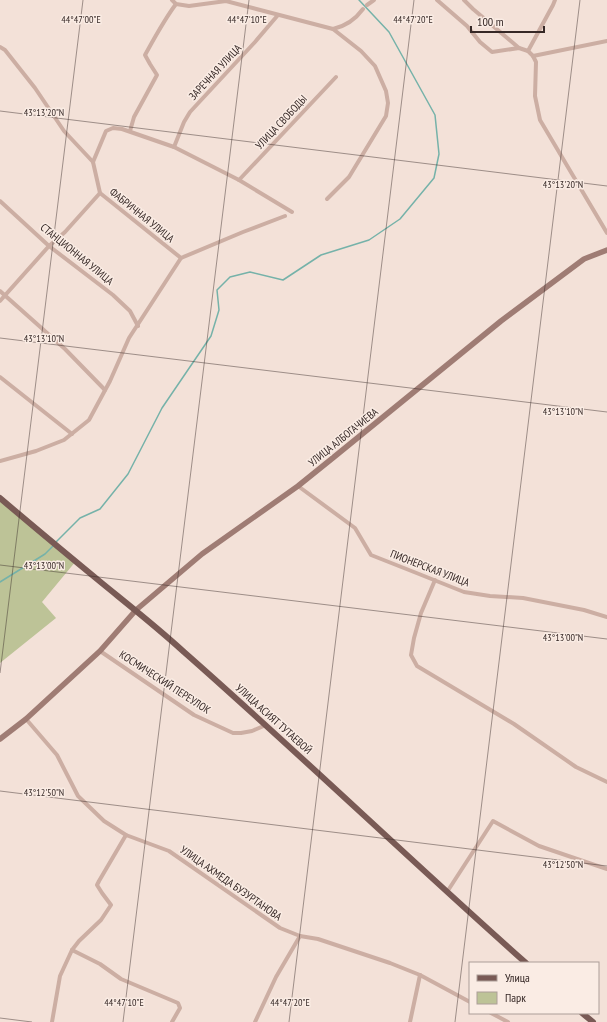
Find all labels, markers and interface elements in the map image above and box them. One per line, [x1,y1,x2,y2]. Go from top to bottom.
scale bar [471,8,544,34]
text: 44°47'00"E [61,13,101,26]
text: 44°47'10"E [227,13,267,26]
text: 44°47'20"E [393,13,433,26]
text: 100 m [477,14,504,29]
street label: ЗАРЕЧНАЯ УЛИЦА [186,41,245,103]
street label: УЛИЦА СВОБОДЫ [252,92,310,152]
text: 43°13'20"N [24,106,64,119]
text: 43°13'20"N [543,178,583,191]
street label: ФАБРИЧНАЯ УЛИЦА [107,185,178,246]
street label: СТАНЦИОННАЯ УЛИЦА [38,220,117,288]
text: 43°13'10"N [24,332,64,345]
street label: УЛИЦА АЛБОГАЧИЕВА [305,404,381,469]
text: 43°13'10"N [543,405,583,418]
street label: ПИОНЕРСКАЯ УЛИЦА [388,546,472,590]
text: 43°13'00"N [24,559,64,572]
text: 43°13'00"N [543,631,583,644]
street label: КОСМИЧЕСКИЙ ПЕРЕУЛОК [117,647,214,717]
street label: УЛИЦА АСИЯТ ТУТАЕВОЙ [233,681,315,757]
text: 43°12'50"N [24,786,64,799]
street label: УЛИЦА АХМЕДА БУЗУРТАНОВА [177,843,285,924]
text: 43°12'50"N [543,858,583,871]
legend [469,962,599,1014]
text: Улица [505,970,530,985]
text: Парк [505,990,526,1005]
text: 44°47'10"E [104,996,144,1009]
text: 44°47'20"E [270,996,310,1009]

